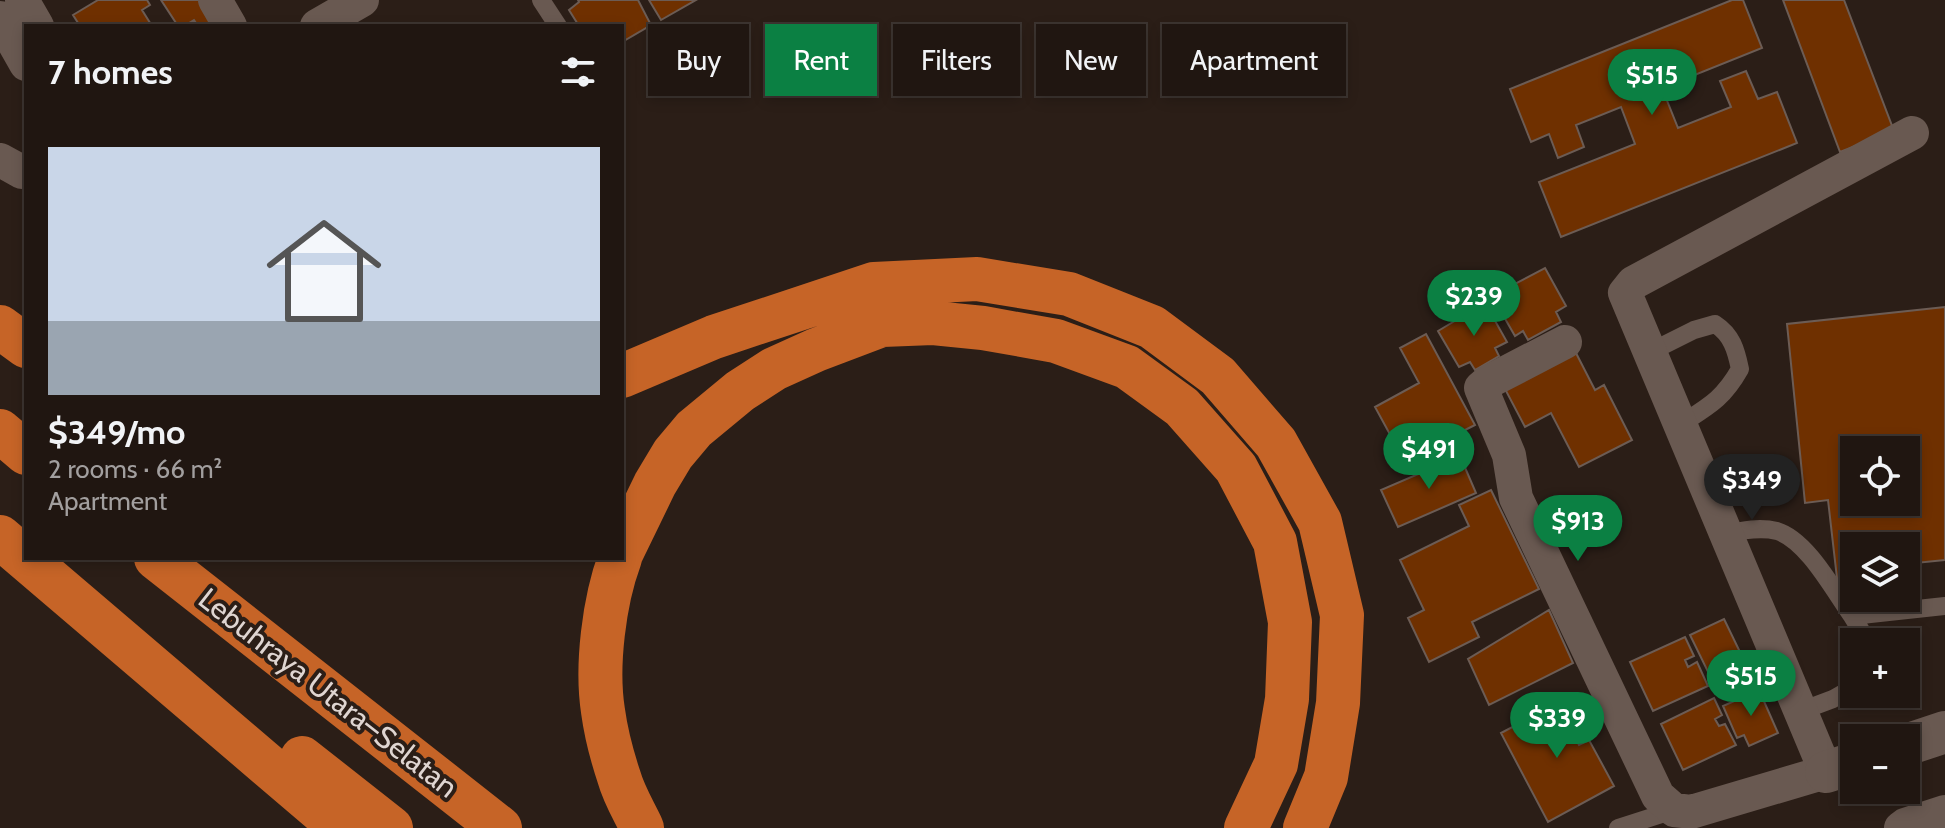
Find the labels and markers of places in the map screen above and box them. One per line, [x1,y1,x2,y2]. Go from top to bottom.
pin: $515 [1605,49,1699,117]
pin: $239 [1427,270,1521,338]
pin: $491 [1382,423,1476,491]
pin: $349 [1705,454,1799,522]
pin: $913 [1531,495,1625,563]
pin: $515 [1704,650,1798,718]
pin: $339 [1510,692,1604,760]

